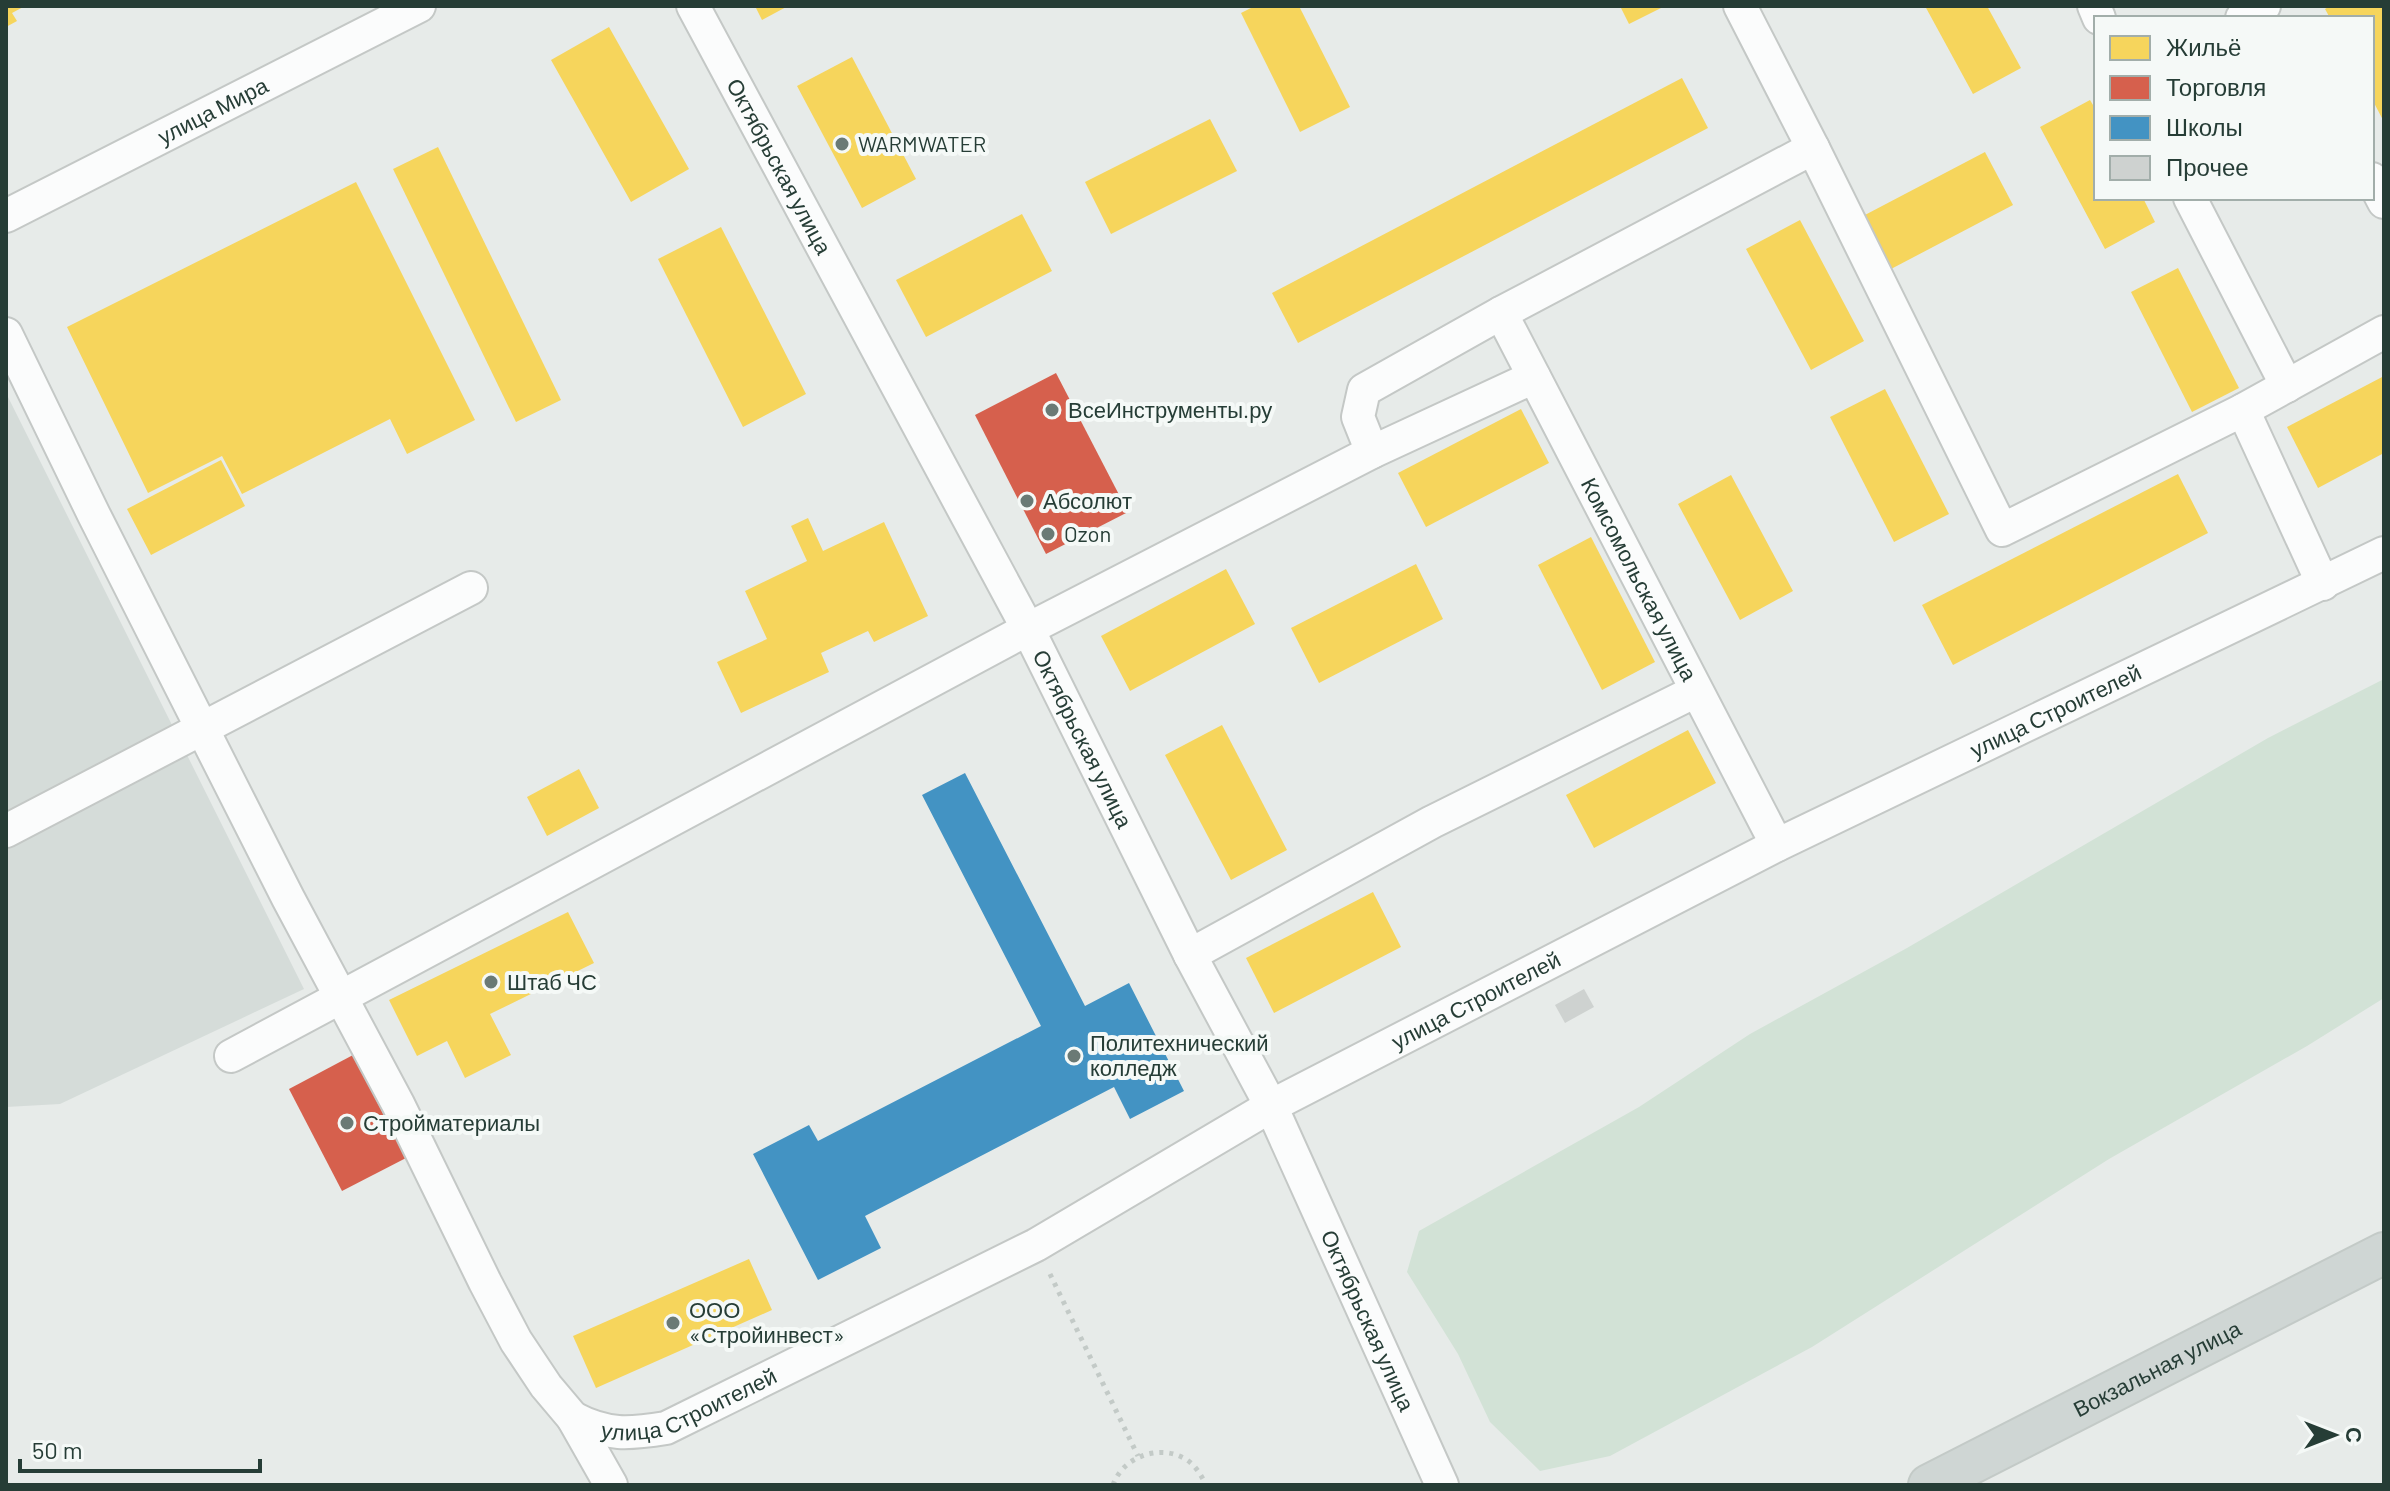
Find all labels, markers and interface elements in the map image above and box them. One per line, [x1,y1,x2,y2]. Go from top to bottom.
legend [2094,16,2374,200]
text: Жильё [2166,32,2241,61]
street label: улица Мира [153,71,272,150]
text: Торговля [2166,72,2266,101]
street label: Октябрьская улица [722,74,838,259]
text: Школы [2166,112,2243,141]
place label: WARMWATER [858,130,986,156]
marker: WARMWATER [833,135,851,153]
text: Прочее [2166,152,2249,181]
place label: ВсеИнструменты.ру [1068,396,1272,423]
marker: ВсеИнструменты.ру [1043,401,1061,419]
street label: Комсомольская улица [1577,473,1704,685]
place label: Абсолют [1043,487,1132,513]
marker: Абсолют [1018,492,1036,510]
place label: Ozon [1064,520,1111,546]
marker: Ozon [1039,525,1057,543]
street label: Октябрьская улица [1028,645,1139,832]
street label: улица Строителей [1965,658,2145,763]
street label: улица Строителей [1387,945,1564,1055]
place label: Штаб ЧС [507,968,597,994]
marker: Штаб ЧС [482,973,500,991]
place label: Политехнический колледж [1090,1029,1269,1081]
marker: Политехнический колледж [1065,1047,1083,1065]
place label: Стройматериалы [363,1109,540,1136]
marker: Стройматериалы [338,1114,356,1132]
street label: Октябрьская улица [1317,1226,1421,1415]
place label: ООО «Стройинвест» [689,1296,845,1348]
marker: ООО «Стройинвест» [664,1314,682,1332]
street label: Вокзальная улица [2068,1314,2245,1421]
street label: улица Строителей [599,1362,780,1445]
north arrow [2294,1395,2374,1475]
scale bar [20,1423,260,1473]
text: С [2342,1427,2368,1443]
text: 50 m [32,1435,83,1464]

